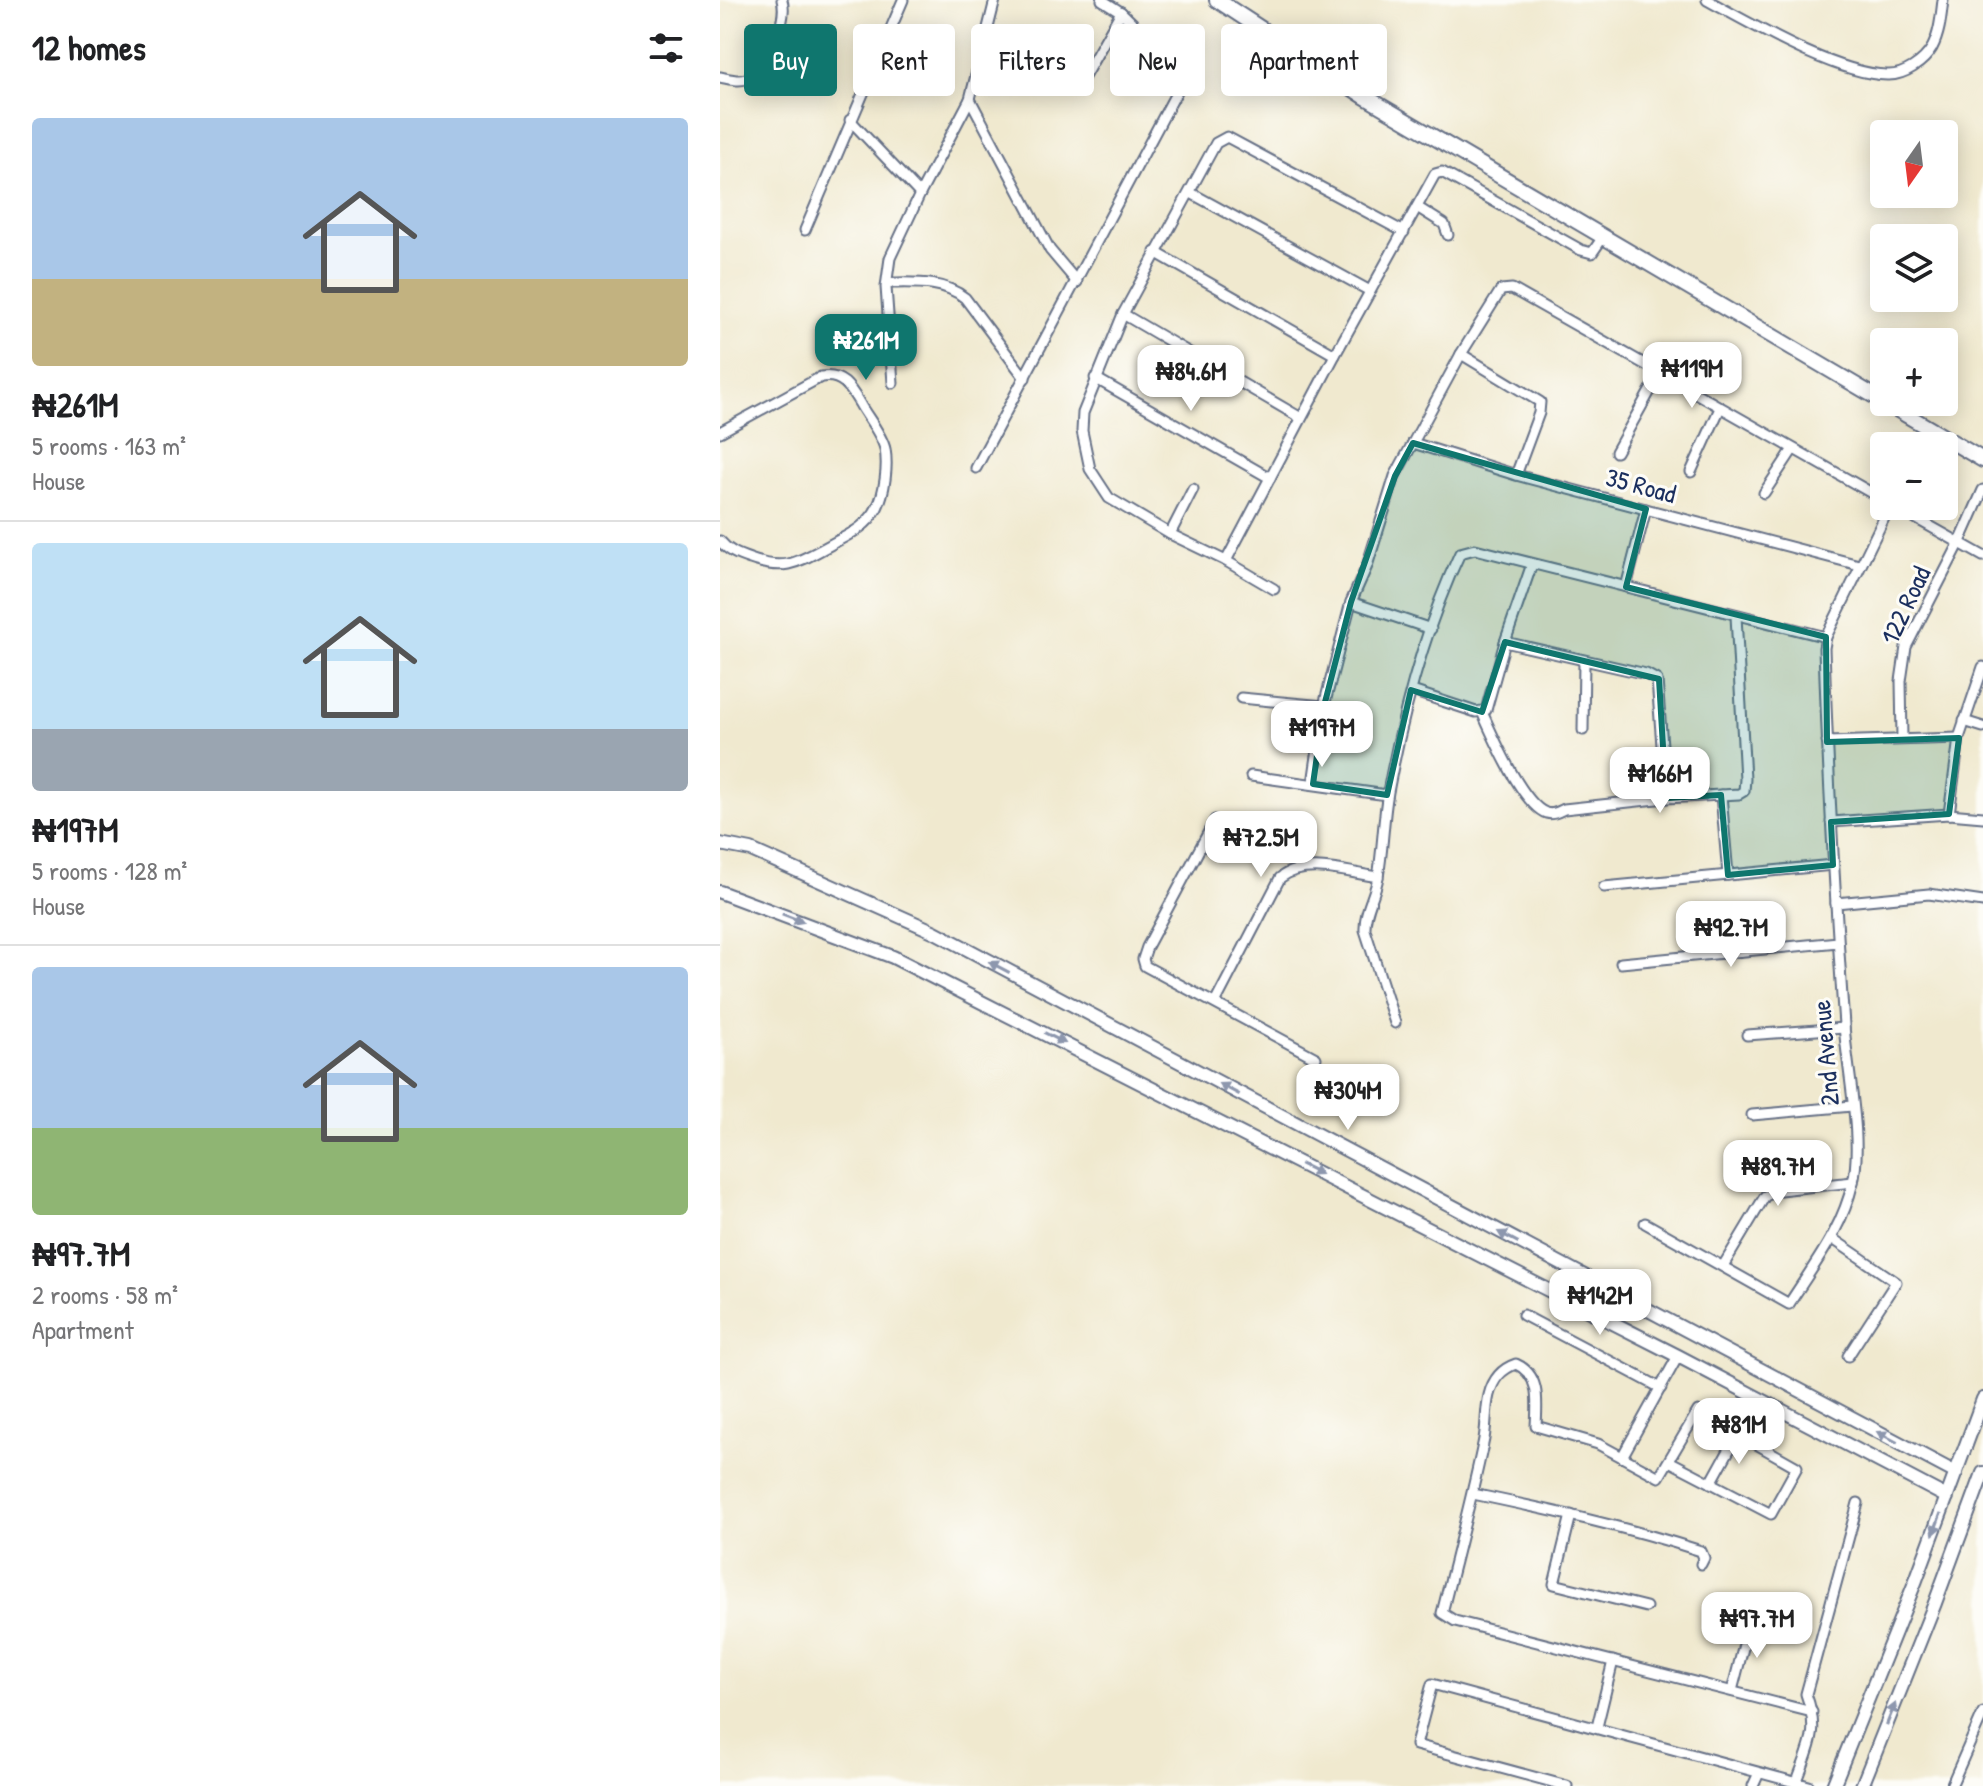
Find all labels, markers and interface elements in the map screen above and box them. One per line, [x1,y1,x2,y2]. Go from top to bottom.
chip: Buy [744,24,837,96]
chip: Rent [853,24,955,96]
chip: Filters [971,24,1094,96]
chip: New [1110,24,1205,96]
chip: Apartment [1221,24,1387,96]
text: 12 homes [32,25,146,71]
icon: filters [644,26,688,70]
north arrow [1870,120,1958,208]
map controls [1870,120,1958,520]
icon: home [288,170,432,314]
button: layers [1870,224,1958,312]
pin: ₦261M [810,314,922,382]
text: ₦261M [833,322,899,357]
button: + [1870,328,1958,416]
pin: ₦119M [1636,342,1748,410]
pin: ₦84.6M [1126,345,1256,413]
text: ₦119M [1661,350,1723,385]
text: ₦84.6M [1155,353,1227,388]
text: ₦261M [32,382,119,428]
text: 5 rooms · 163 m² [32,428,186,463]
button: − [1870,432,1958,520]
street label: 35 Road [1602,459,1680,511]
text: House [32,463,85,498]
street label: 122 Road [1872,560,1938,650]
icon: home [288,595,432,739]
pin: ₦197M [1266,701,1378,769]
text: ₦197M [1289,709,1355,744]
pin: ₦166M [1604,747,1716,815]
text: ₦166M [1628,755,1692,790]
text: ₦197M [32,807,118,853]
pin: ₦72.5M [1196,811,1326,879]
text: ₦72.5M [1223,819,1299,854]
text: 5 rooms · 128 m² [32,853,187,888]
text: House [32,888,85,923]
pin: ₦92.7M [1666,901,1796,969]
text: ₦92.7M [1694,909,1768,944]
one-way arrow [781,912,805,925]
one-way arrow [988,960,1011,974]
street label: 2nd Avenue [1803,999,1847,1107]
icon: home [288,1019,432,1163]
one-way arrow [1043,1032,1066,1045]
pin: ₦304M [1292,1064,1404,1132]
text: ₦304M [1314,1072,1382,1107]
one-way arrow [1218,1083,1240,1097]
pin: ₦89.7M [1713,1140,1843,1208]
text: ₦89.7M [1741,1148,1815,1183]
one-way arrow [1300,1162,1323,1176]
one-way arrow [1497,1230,1520,1243]
text: ₦97.7M [32,1231,130,1277]
pin: ₦142M [1544,1269,1656,1337]
text: 2 rooms · 58 m² [32,1277,178,1312]
text: ₦142M [1567,1277,1633,1312]
text: Apartment [32,1312,134,1347]
pin: ₦81M [1692,1398,1786,1466]
text: ₦81M [1712,1406,1766,1441]
one-way arrow [1875,1430,1898,1443]
one-way arrow [1930,1513,1943,1537]
pin: ₦97.7M [1692,1592,1822,1660]
text: ₦97.7M [1719,1600,1795,1635]
one-way arrow [1885,1702,1898,1726]

